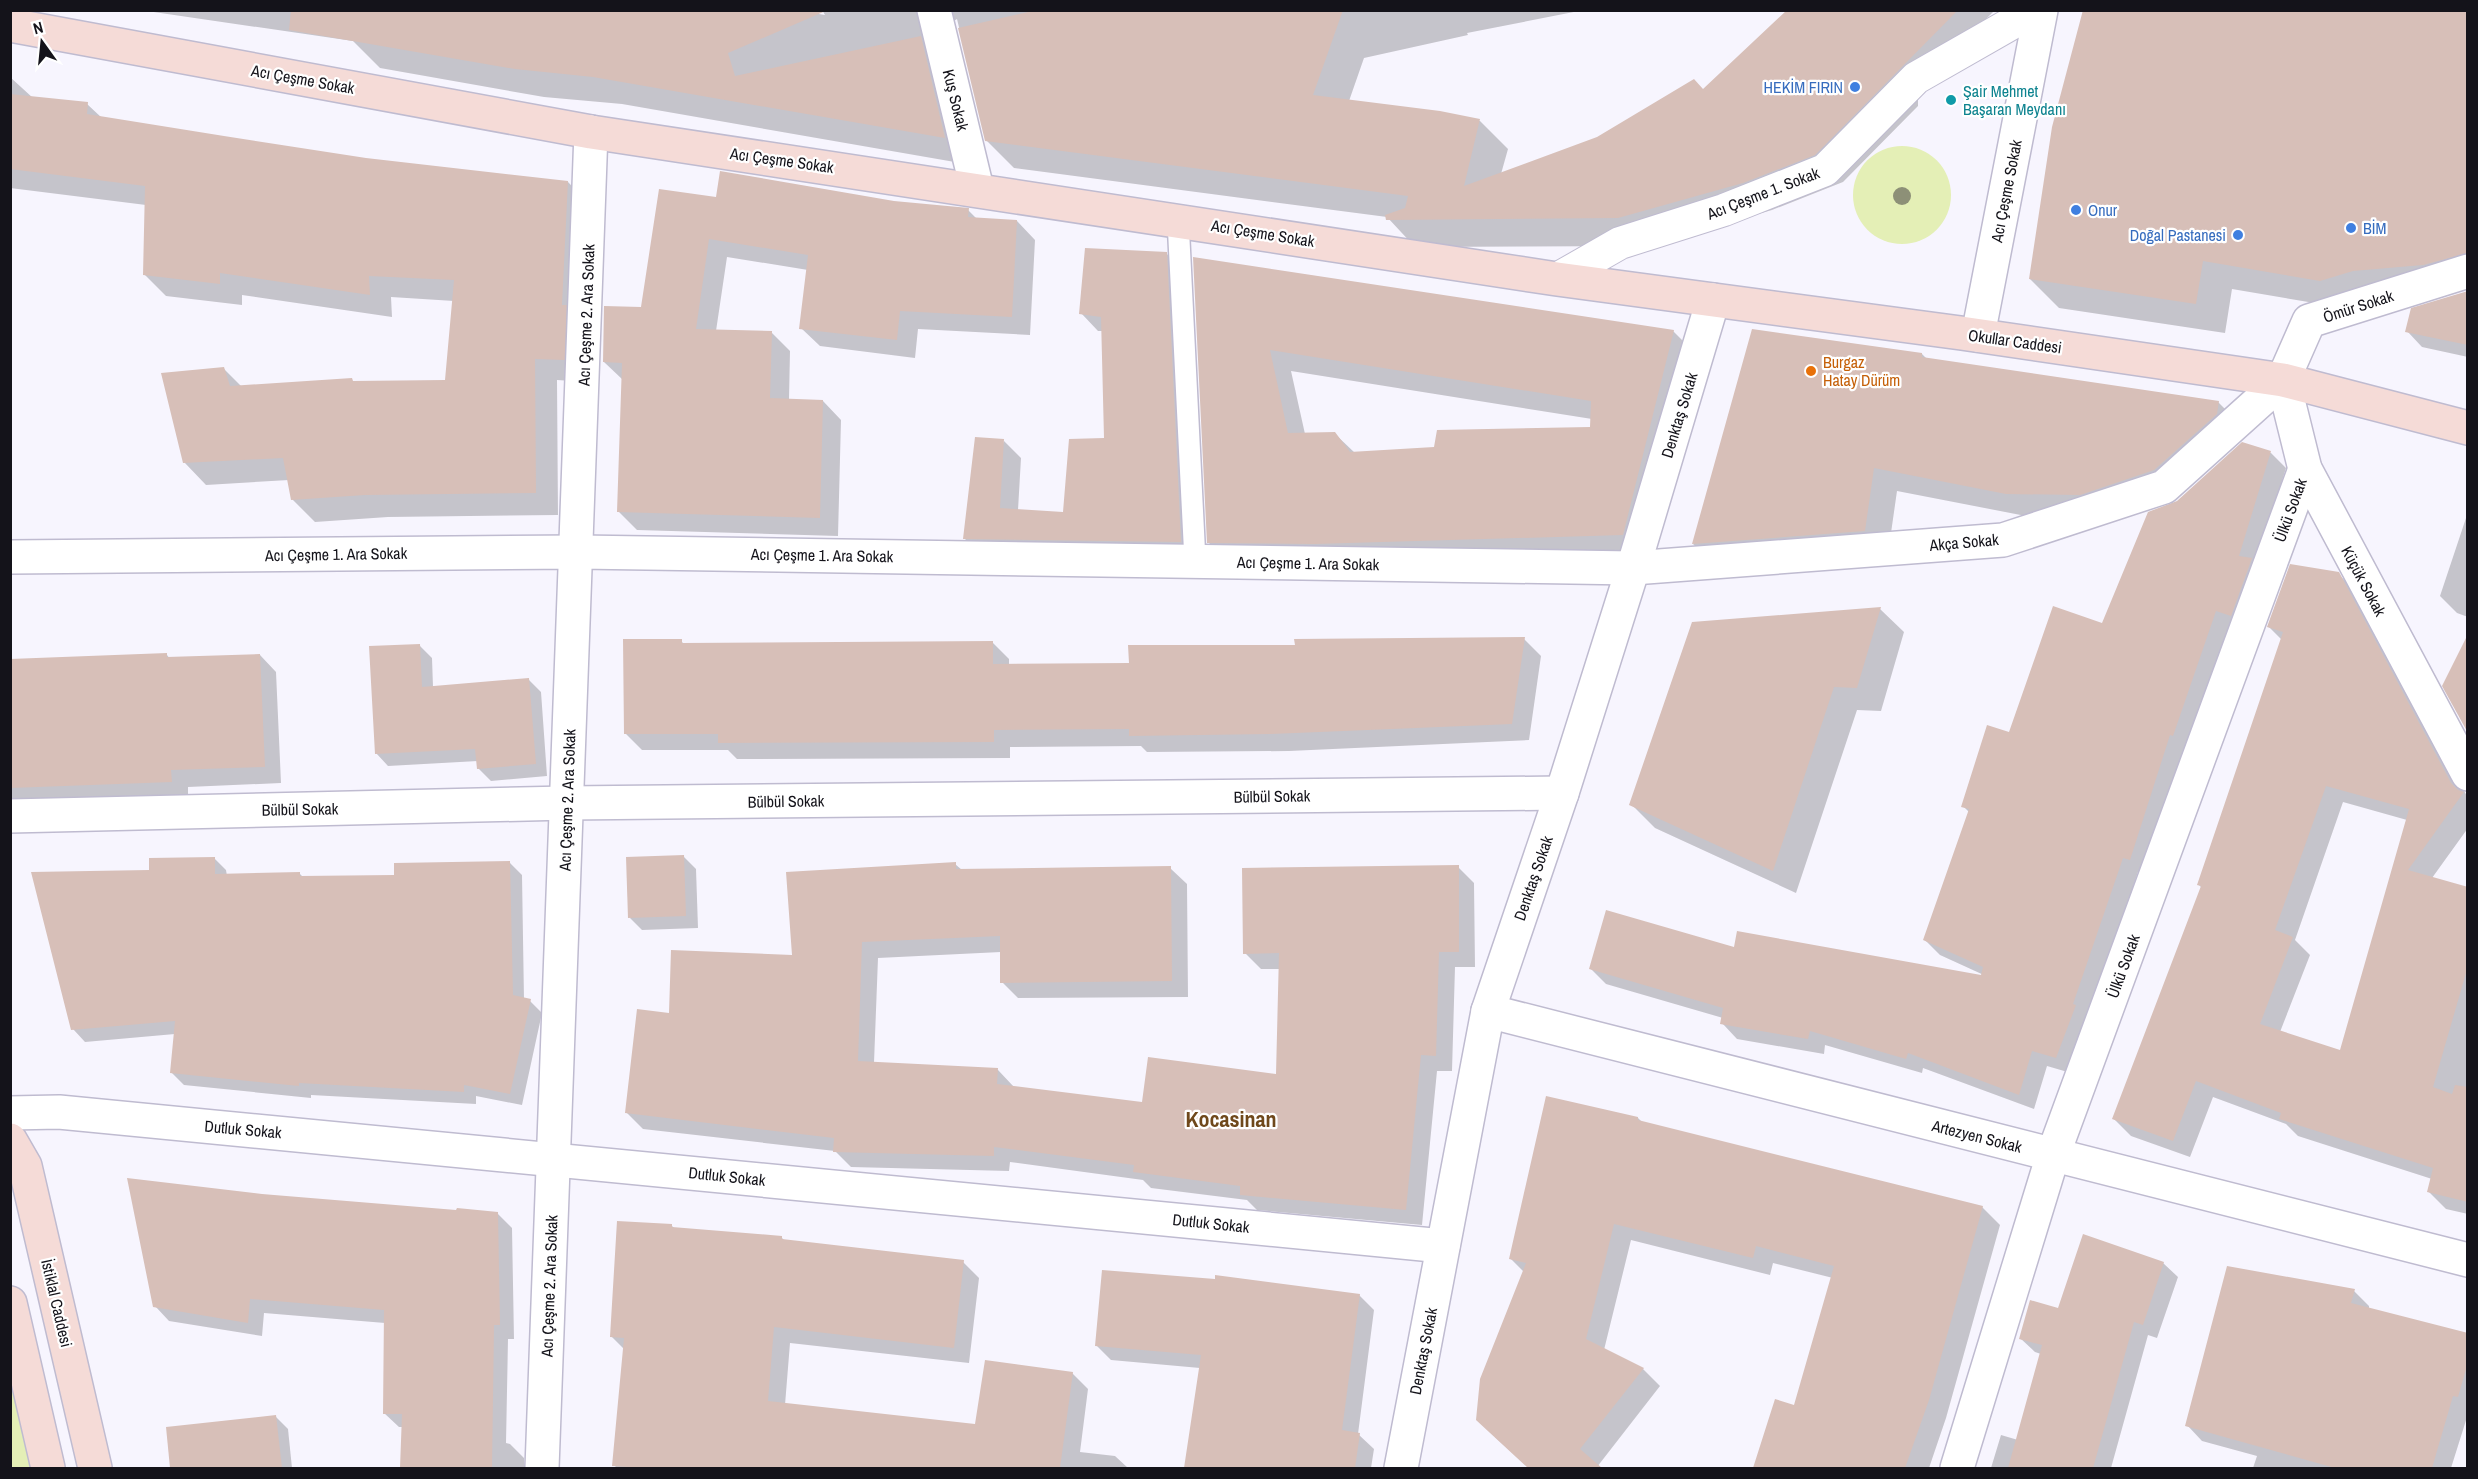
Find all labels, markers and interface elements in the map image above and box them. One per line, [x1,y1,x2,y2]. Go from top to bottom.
north arrow [12,12,72,72]
text: N [31,16,46,39]
street label: Acı Çeşme Sokak [249,59,357,99]
street label: Kuş Sokak [938,67,974,134]
place label: HEKİM FIRIN [1764,76,1843,98]
marker: HEKİM FIRIN [1848,80,1862,94]
place label: Şair Mehmet Başaran Meydanı [1963,80,2066,120]
marker: Şair Mehmet Başaran Meydanı [1944,93,1958,107]
street label: Acı Çeşme Sokak [1985,137,2027,245]
street label: Acı Çeşme Sokak [728,142,836,178]
street label: Acı Çeşme 1. Sokak [1703,161,1823,225]
place label: Onur [2088,199,2118,221]
marker: Onur [2069,203,2083,217]
street label: Acı Çeşme Sokak [1209,214,1317,252]
place label: BİM [2363,217,2386,239]
marker: BİM [2344,221,2358,235]
place label: Doğal Pastanesi [2130,224,2226,246]
marker: Doğal Pastanesi [2231,228,2245,242]
street label: Acı Çeşme 2. Ara Sokak [572,243,599,387]
street label: Ömür Sokak [2320,284,2396,328]
street label: Okullar Caddesi [1967,324,2063,358]
place label: Burgaz Hatay Dürüm [1823,351,1900,391]
marker: Burgaz Hatay Dürüm [1804,364,1818,378]
street label: Denktaş Sokak [1656,369,1703,460]
street label: Ülkü Sokak [2268,475,2312,545]
street label: Akça Sokak [1928,528,2000,556]
street label: Acı Çeşme 1. Ara Sokak [264,542,408,566]
street label: Küçük Sokak [2336,542,2392,620]
street label: Acı Çeşme 1. Ara Sokak [750,543,894,567]
street label: Acı Çeşme 1. Ara Sokak [1236,551,1380,575]
street label: Acı Çeşme 2. Ara Sokak [553,728,580,872]
street label: Bülbül Sokak [1234,784,1311,808]
street label: Bülbül Sokak [748,789,825,813]
street label: Bülbül Sokak [262,797,339,821]
street label: Denktaş Sokak [1508,832,1558,923]
street label: Ülkü Sokak [2101,931,2145,1001]
district label: Kocasinan [1185,1104,1277,1134]
street label: Artezyen Sokak [1929,1114,2025,1158]
street label: Dutluk Sokak [204,1115,283,1143]
street label: Dutluk Sokak [687,1161,767,1191]
street label: Dutluk Sokak [1171,1208,1251,1238]
street label: Acı Çeşme 2. Ara Sokak [535,1214,562,1358]
street label: İstiklal Caddesi [36,1257,78,1349]
street label: Denktaş Sokak [1404,1305,1442,1396]

